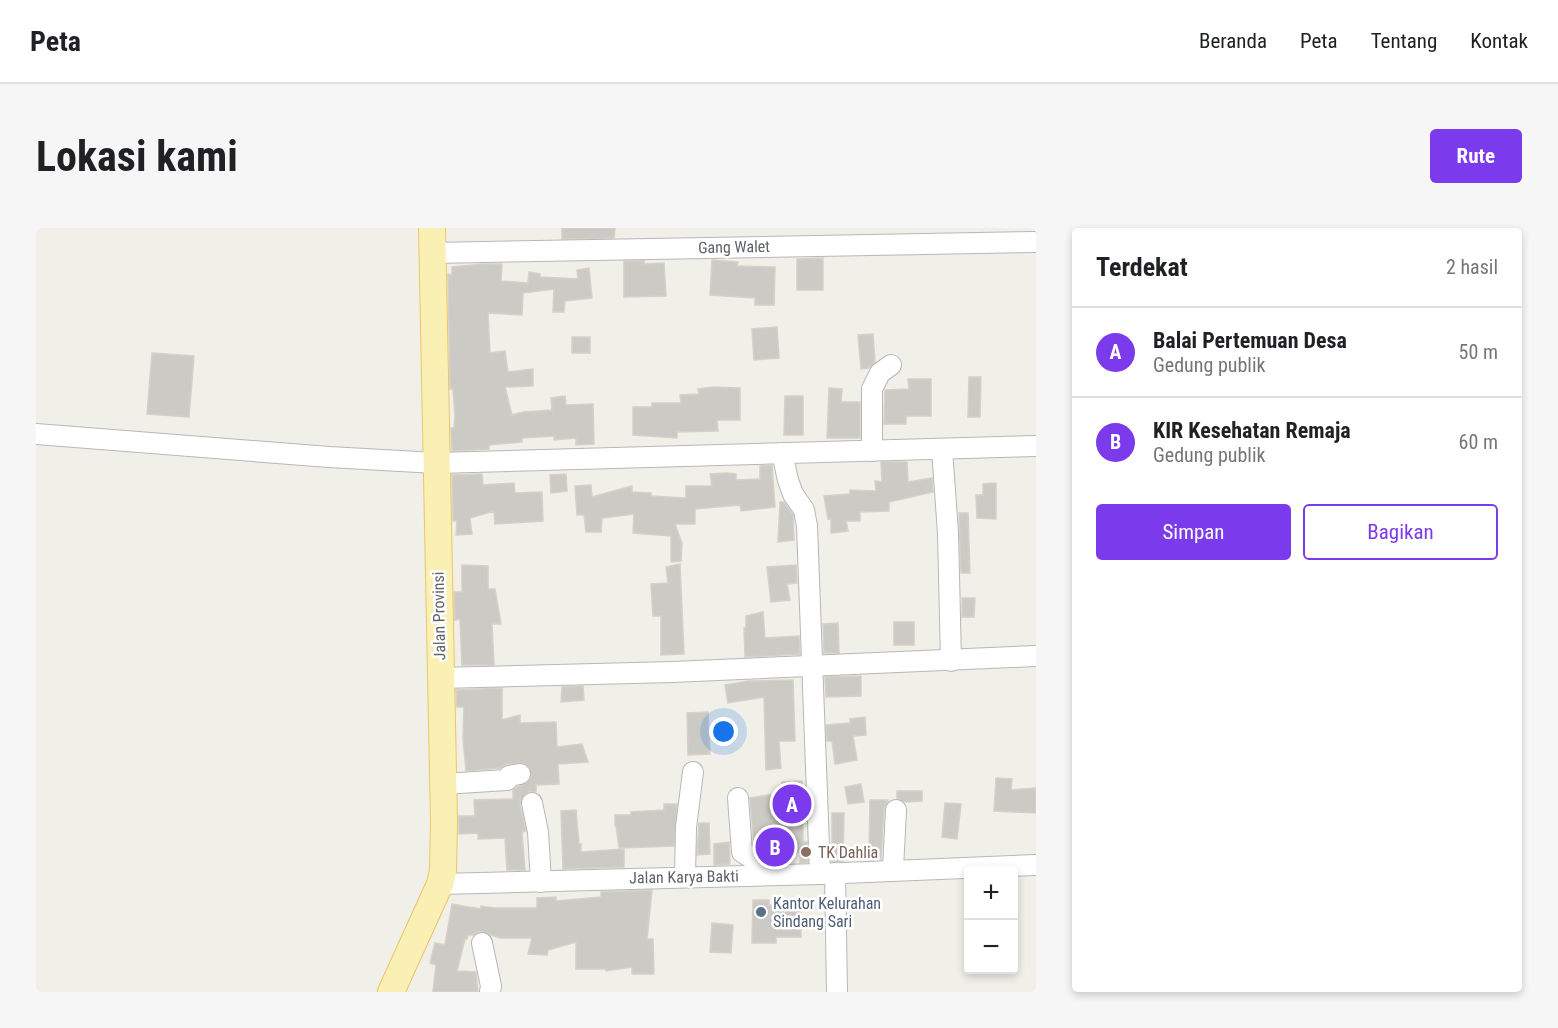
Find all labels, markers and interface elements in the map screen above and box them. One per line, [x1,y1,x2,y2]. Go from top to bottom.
text: Peta [30,25,81,58]
text: Beranda [1199,29,1267,53]
text: Peta [1300,29,1338,53]
text: Tentang [1371,29,1437,53]
text: Kontak [1470,29,1528,53]
button: Rute [1430,129,1522,183]
text: Lokasi kami [36,132,238,181]
street label: Gang Walet [698,237,770,257]
text: Terdekat [1096,252,1188,282]
text: 2 hasil [1446,255,1498,279]
text: Balai Pertemuan Desa [1153,328,1347,353]
text: A [1110,340,1121,364]
text: 50 m [1459,340,1498,364]
text: Gedung publik [1153,353,1266,377]
text: KIR Kesehatan Remaja [1153,418,1351,443]
text: B [1110,430,1121,454]
text: 60 m [1459,430,1498,454]
text: Gedung publik [1153,443,1266,467]
button: Simpan [1096,504,1291,560]
button: Bagikan [1303,504,1498,560]
street label: Jalan Provinsi [429,571,449,661]
your location [709,717,738,746]
pin: A [772,782,812,826]
pin: B [756,824,794,870]
place label: TK Dahlia [818,843,878,862]
marker: TK Dahlia [799,845,813,859]
map controls [964,866,1018,974]
button: + [964,866,1018,920]
street label: Jalan Karya Bakti [629,867,739,887]
place label: Kantor Kelurahan Sindang Sari [773,894,881,931]
marker: Kantor Kelurahan Sindang Sari [754,905,768,919]
button: − [964,920,1018,974]

